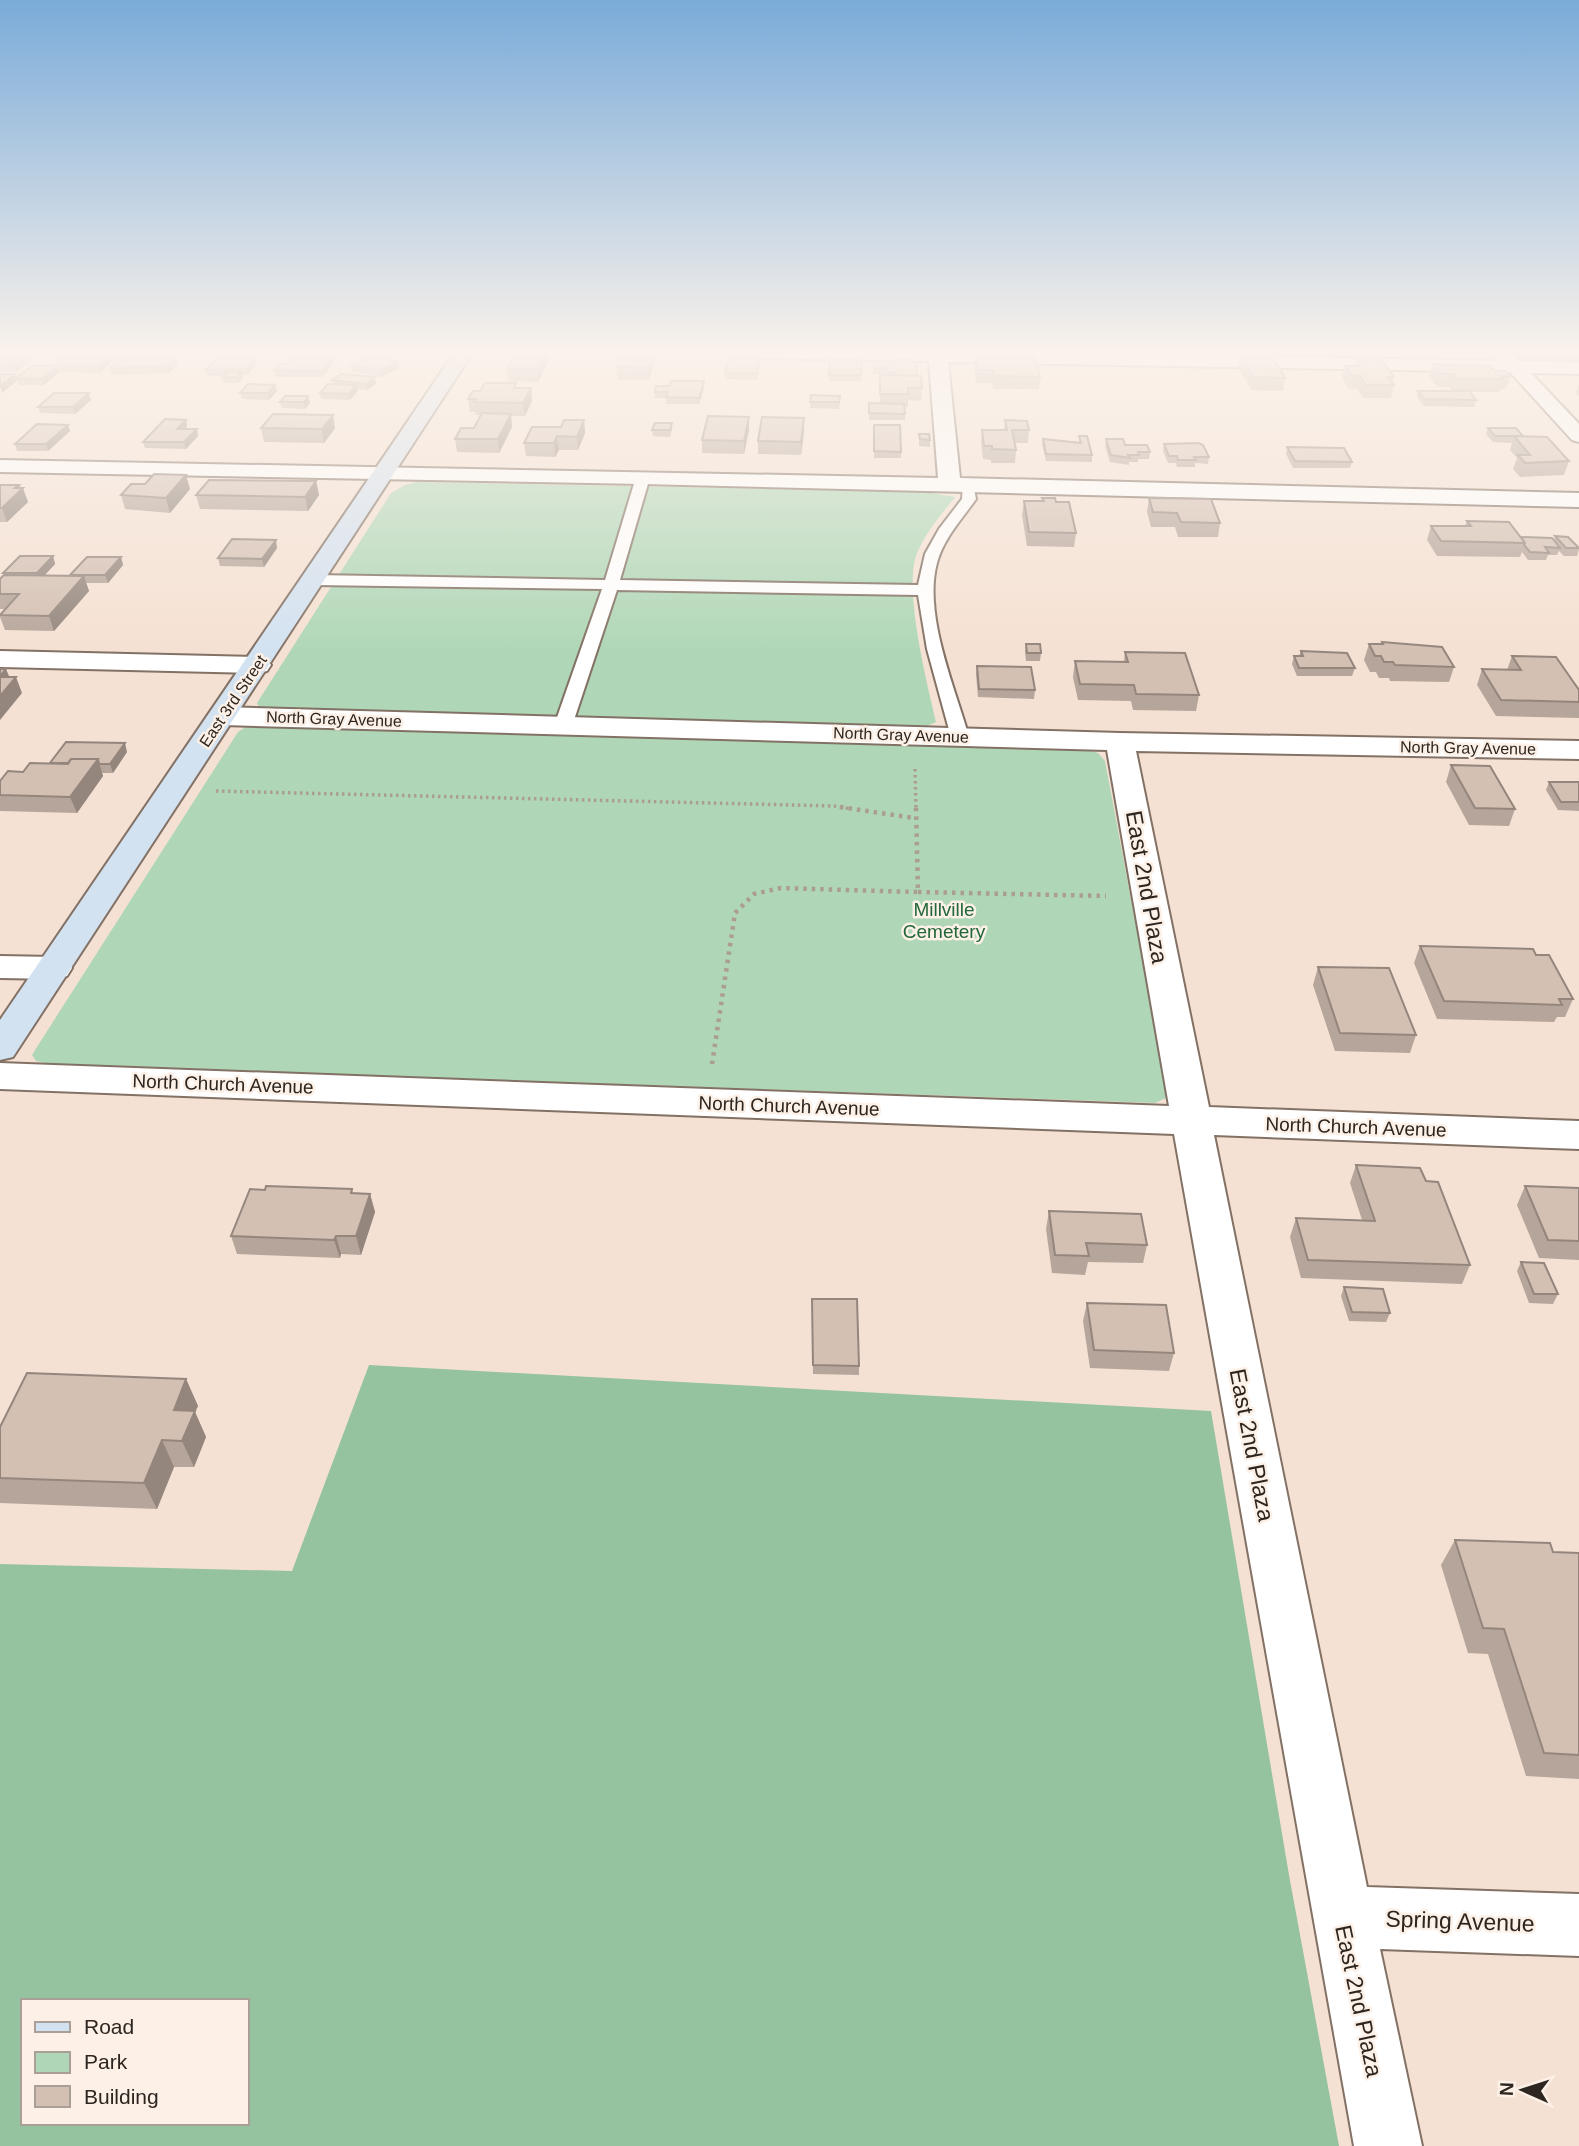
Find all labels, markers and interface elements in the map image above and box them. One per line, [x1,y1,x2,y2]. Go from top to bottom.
street label: East 3rd Street [196,652,270,750]
street label: North Gray Avenue [266,708,402,730]
street label: North Gray Avenue [833,724,969,746]
street label: North Gray Avenue [1400,738,1536,758]
street label: East 2nd Plaza [1121,809,1173,966]
park label: Millville Cemetery [903,899,986,942]
street label: North Church Avenue [132,1070,314,1098]
street label: North Church Avenue [698,1092,880,1120]
street label: North Church Avenue [1265,1113,1447,1141]
street label: East 2nd Plaza [1224,1367,1280,1524]
street label: Spring Avenue [1385,1905,1535,1937]
street label: East 2nd Plaza [1330,1923,1388,2080]
legend [21,1999,248,2125]
text: Road [84,2015,134,2038]
text: Park [84,2050,128,2073]
north arrow [1488,2055,1558,2125]
text: N [1496,2082,1517,2097]
text: Building [84,2085,159,2108]

